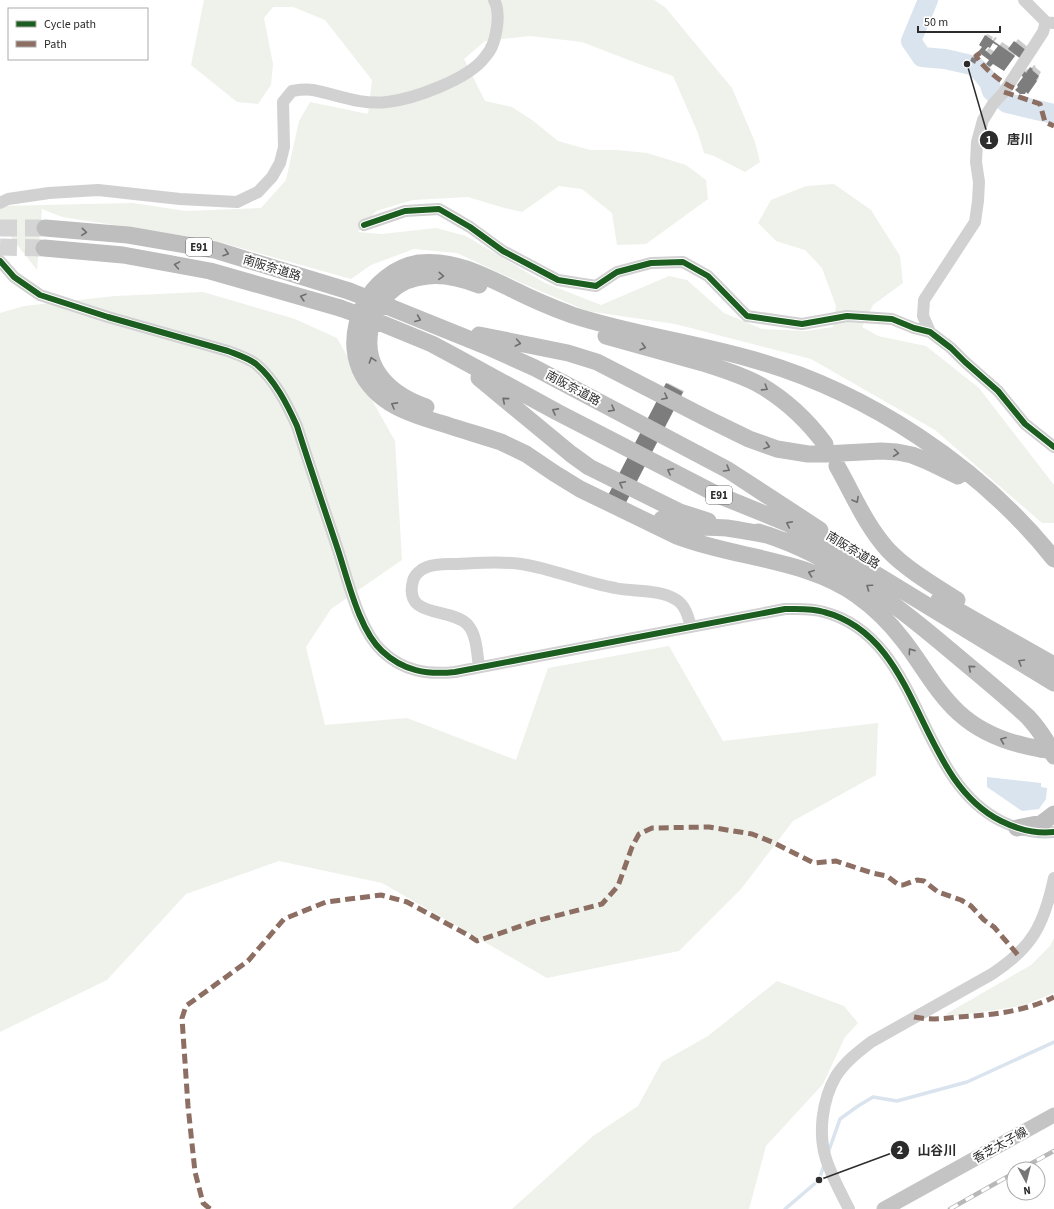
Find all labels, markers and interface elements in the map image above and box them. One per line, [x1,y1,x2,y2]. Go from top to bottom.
legend [8,8,148,60]
scale bar [918,8,1000,34]
text: 50 m [924,14,948,31]
text: Cycle path [44,16,96,33]
text: Path [44,36,67,53]
callout: 唐川 [979,127,1041,152]
text: 唐川 [1007,131,1033,149]
text: 1 [986,132,992,149]
one-way arrow [81,227,87,236]
road number: E91 [186,238,212,256]
one-way arrow [222,248,229,257]
street label: 南阪奈道路 [241,252,303,285]
one-way arrow [174,261,180,270]
one-way arrow [438,272,444,281]
one-way arrow [300,293,307,302]
one-way arrow [415,314,422,322]
one-way arrow [514,338,521,347]
one-way arrow [639,342,646,351]
one-way arrow [368,357,377,364]
street label: 南阪奈道路 [542,367,603,410]
one-way arrow [761,384,768,391]
one-way arrow [661,392,668,399]
one-way arrow [503,397,510,404]
one-way arrow [391,403,398,410]
one-way arrow [608,404,615,411]
one-way arrow [552,408,559,416]
one-way arrow [764,441,771,449]
one-way arrow [893,448,899,457]
one-way arrow [723,465,730,472]
one-way arrow [667,468,675,475]
one-way arrow [618,481,626,489]
road number: E91 [706,486,732,504]
one-way arrow [851,496,859,503]
one-way arrow [785,522,793,529]
street label: 南阪奈道路 [823,528,883,573]
one-way arrow [807,569,814,577]
one-way arrow [866,584,873,592]
one-way arrow [909,649,916,656]
one-way arrow [1018,660,1025,667]
one-way arrow [968,665,975,672]
one-way arrow [999,736,1006,744]
street label: 香芝太子線 [970,1123,1031,1167]
callout: 山谷川 [890,1138,965,1163]
text: 2 [897,1142,903,1159]
text: 山谷川 [917,1142,957,1160]
north arrow [1006,1161,1046,1201]
text: N [1023,1183,1032,1198]

